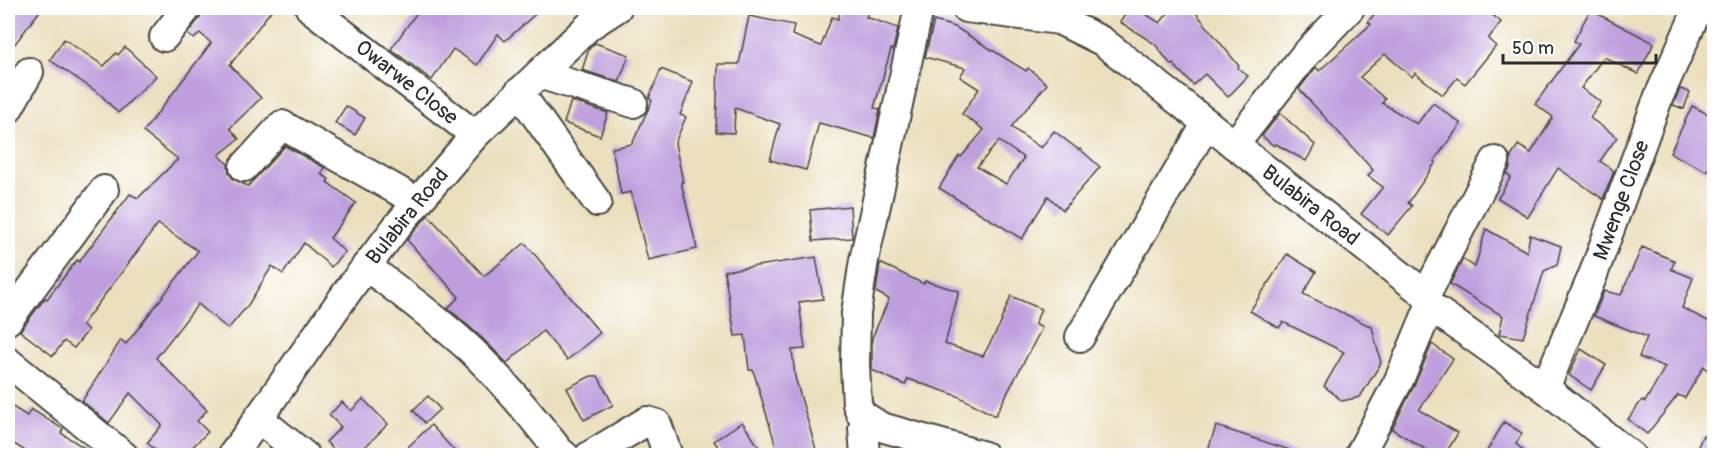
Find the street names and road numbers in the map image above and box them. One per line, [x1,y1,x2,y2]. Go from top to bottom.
street label: Owarwe Close [350,34,464,131]
street label: Mwenge Close [1587,136,1656,264]
street label: Bulabira Road [1256,159,1365,252]
street label: Bulabira Road [360,163,455,270]

